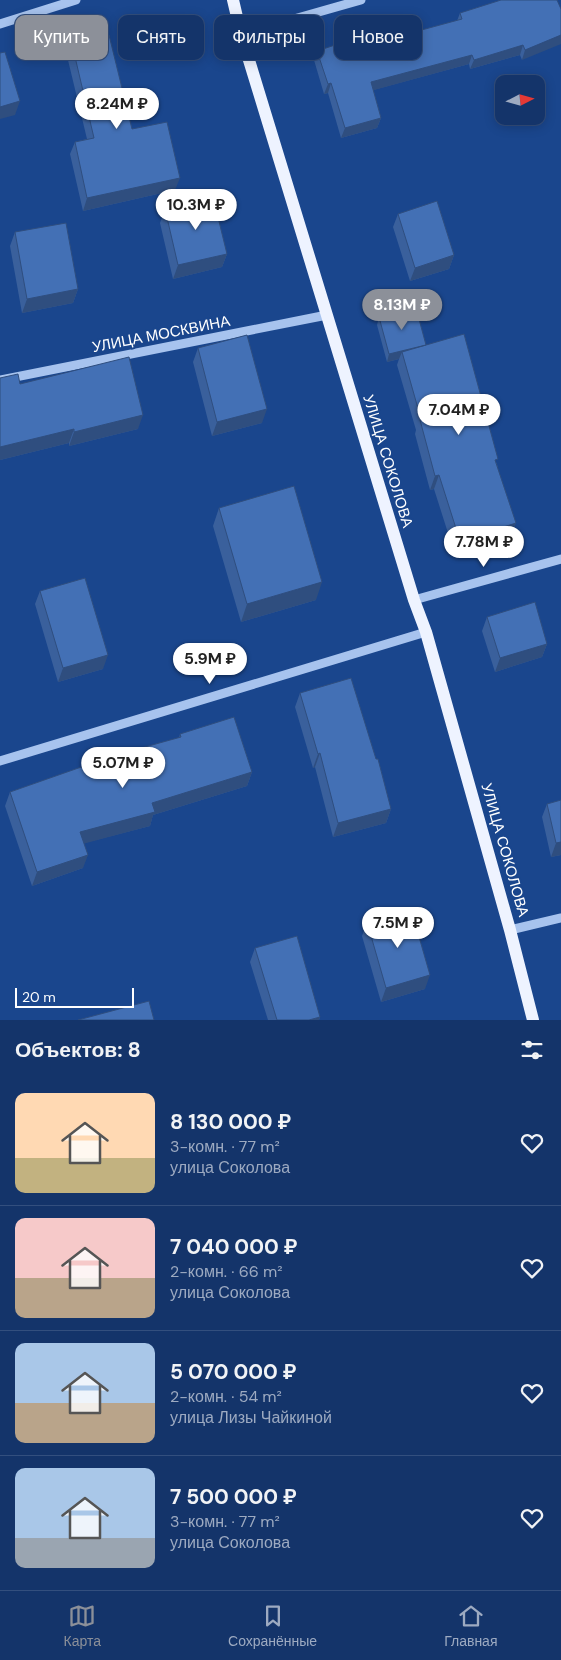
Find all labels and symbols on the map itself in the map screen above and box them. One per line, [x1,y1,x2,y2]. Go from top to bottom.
north arrow [495,75,545,125]
pin: 8.24M ₽ [71,88,163,130]
pin: 10.3M ₽ [150,188,242,231]
pin: 8.13M ₽ [356,288,448,331]
street label: УЛИЦА МОСКВИНА [90,311,232,357]
street label: УЛИЦА СОКОЛОВА [358,392,418,530]
pin: 7.04M ₽ [413,394,505,436]
pin: 7.78M ₽ [438,526,530,568]
pin: 5.9M ₽ [169,642,251,685]
pin: 5.07M ₽ [77,746,169,789]
street label: УЛИЦА СОКОЛОВА [476,781,534,919]
pin: 7.5M ₽ [357,906,439,949]
scale bar [15,985,134,1008]

